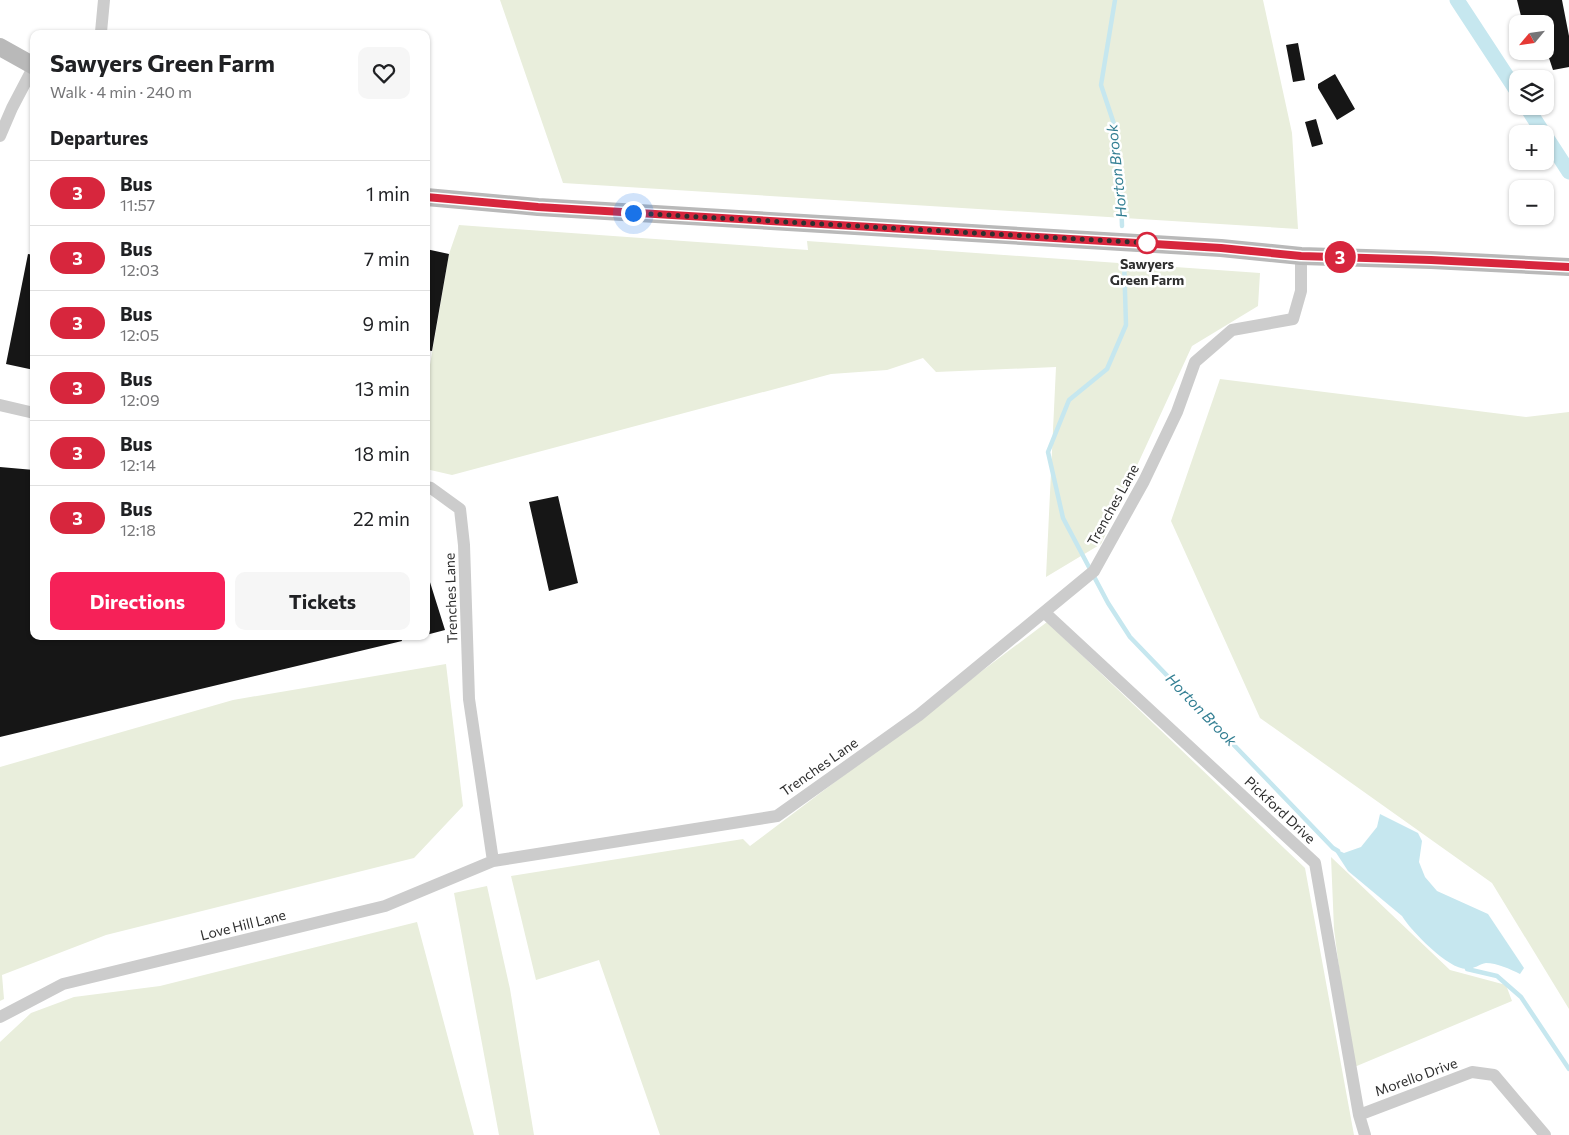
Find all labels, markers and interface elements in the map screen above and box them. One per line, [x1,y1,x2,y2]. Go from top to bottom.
north arrow [1509,15,1554,60]
map controls [1509,15,1554,225]
button: heart [358,47,410,99]
text: Sawyers Green Farm [50,48,275,77]
button: layers [1509,70,1554,115]
text: Walk · 4 min · 240 m [50,82,192,101]
water label: Horton Brook [1102,122,1130,219]
button: + [1509,125,1554,170]
text: Departures [50,126,148,149]
text: Bus [120,172,152,195]
button: − [1509,180,1554,225]
text: 3 [72,182,83,204]
text: 1 min [366,182,410,205]
text: 11:57 [120,195,155,214]
your location [621,201,646,226]
marker: Sawyers Green Farm [1136,232,1158,254]
text: Bus [120,237,152,260]
line badge: 3 [1324,241,1356,273]
text: 3 [1335,246,1345,268]
text: 3 [72,247,83,269]
text: 7 min [364,247,410,270]
place label: Sawyers Green Farm [1110,255,1184,288]
text: 12:03 [120,260,159,279]
text: Bus [120,302,152,325]
text: 3 [72,312,83,334]
text: 9 min [362,312,410,335]
text: 12:05 [120,325,159,344]
text: Bus [120,367,152,390]
text: 3 [72,377,83,399]
text: 13 min [355,377,410,400]
text: 12:09 [120,390,160,409]
text: Bus [120,432,152,455]
text: 3 [72,442,83,464]
text: 18 min [354,442,410,465]
text: 12:14 [120,455,156,474]
street label: Trenches Lane [1083,461,1142,549]
text: Bus [120,497,152,520]
text: 3 [72,507,83,529]
text: 22 min [353,507,410,530]
text: 12:18 [120,520,156,539]
street label: Trenches Lane [440,552,461,644]
button: Directions [50,572,225,630]
button: Tickets [235,572,410,630]
water label: Horton Brook [1163,669,1241,750]
street label: Trenches Lane [777,734,861,800]
street label: Pickford Drive [1241,773,1319,847]
street label: Love Hill Lane [198,906,288,943]
street label: Morello Drive [1372,1054,1459,1099]

